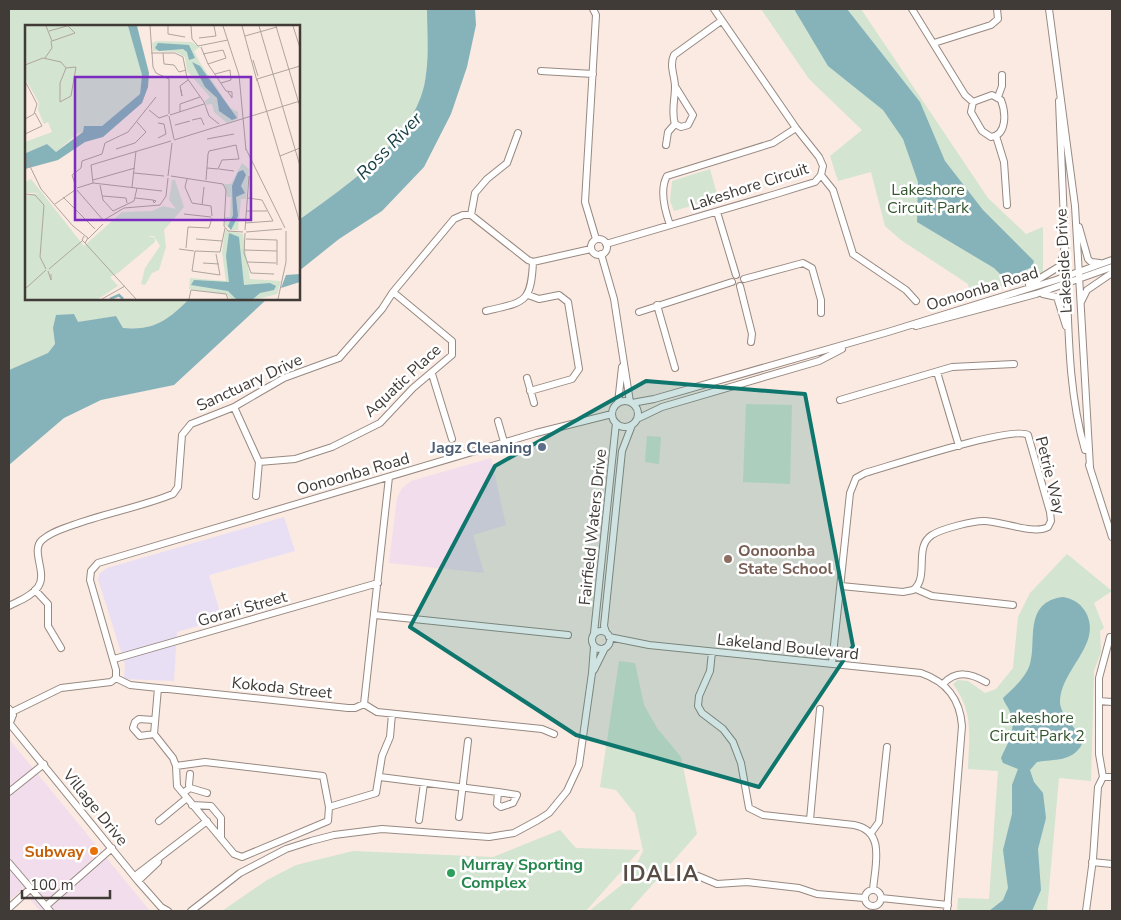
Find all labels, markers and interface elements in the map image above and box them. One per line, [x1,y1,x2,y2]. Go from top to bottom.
inset map [25,25,300,300]
water label: Ross River [351,107,428,185]
street label: Lakeshore Circuit [687,157,812,216]
park label: Lakeshore Circuit Park [887,179,970,219]
street label: Lakeside Drive [1050,208,1078,314]
street label: Oonoonba Road [923,261,1041,316]
street label: Aquatic Place [359,339,446,422]
street label: Sanctuary Drive [193,349,306,417]
street label: Petrie Way [1030,434,1070,517]
place label: Jagz Cleaning [429,437,532,459]
marker: Jagz Cleaning [536,441,548,453]
street label: Oonoonba Road [294,447,412,501]
street label: Fairfield Waters Drive [574,448,612,606]
place label: Oonoonba State School [738,540,833,580]
marker: Oonoonba State School [722,553,734,565]
street label: Gorari Street [195,586,290,632]
street label: Lakeland Boulevard [716,629,860,665]
street label: Kokoda Street [231,672,334,704]
park label: Lakeshore Circuit Park 2 [989,707,1085,747]
street label: Village Drive [57,764,133,851]
place label: Subway [25,841,85,863]
marker: Subway [88,845,100,857]
place label: Murray Sporting Complex [461,854,583,894]
district label: IDALIA [623,860,699,888]
marker: Murray Sporting Complex [445,867,457,879]
scale bar [22,868,110,900]
text: 100 m [30,875,74,895]

